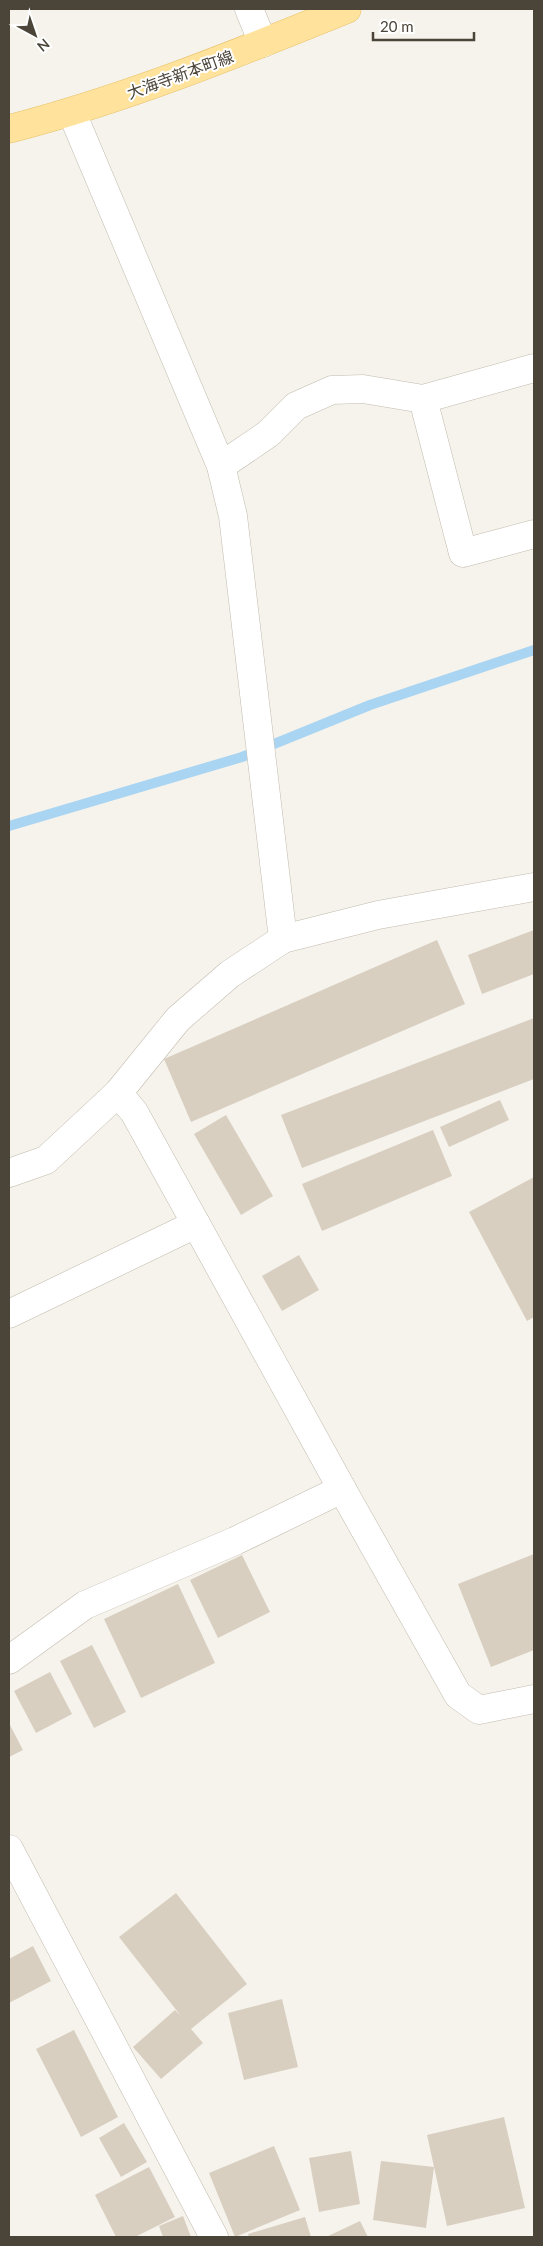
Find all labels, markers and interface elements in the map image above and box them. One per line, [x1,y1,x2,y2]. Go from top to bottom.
north arrow [10,10,60,60]
scale bar [373,10,474,42]
text: 20 m [380,17,414,35]
text: N [34,35,53,55]
street label: 大海寺新本町線 [124,46,236,102]

